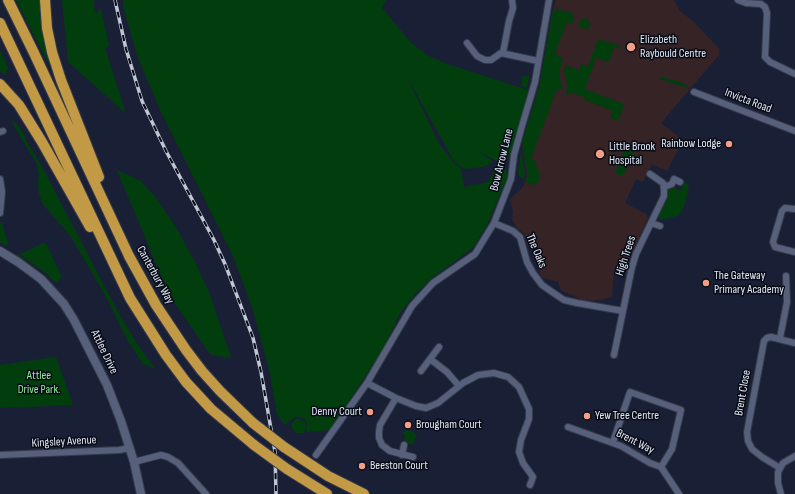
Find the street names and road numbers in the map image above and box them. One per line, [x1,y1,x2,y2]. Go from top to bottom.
street label: Invicta Road [722,85,774,117]
street label: Bow Arrow Lane [487,127,517,193]
street label: The Oaks [522,232,550,270]
street label: High Trees [613,234,639,278]
street label: Canterbury Way [133,244,177,306]
street label: Attlee Drive [87,328,121,376]
street label: Brent Close [732,369,754,417]
street label: Brent Way [614,426,656,458]
street label: Kingsley Avenue [31,433,97,451]

